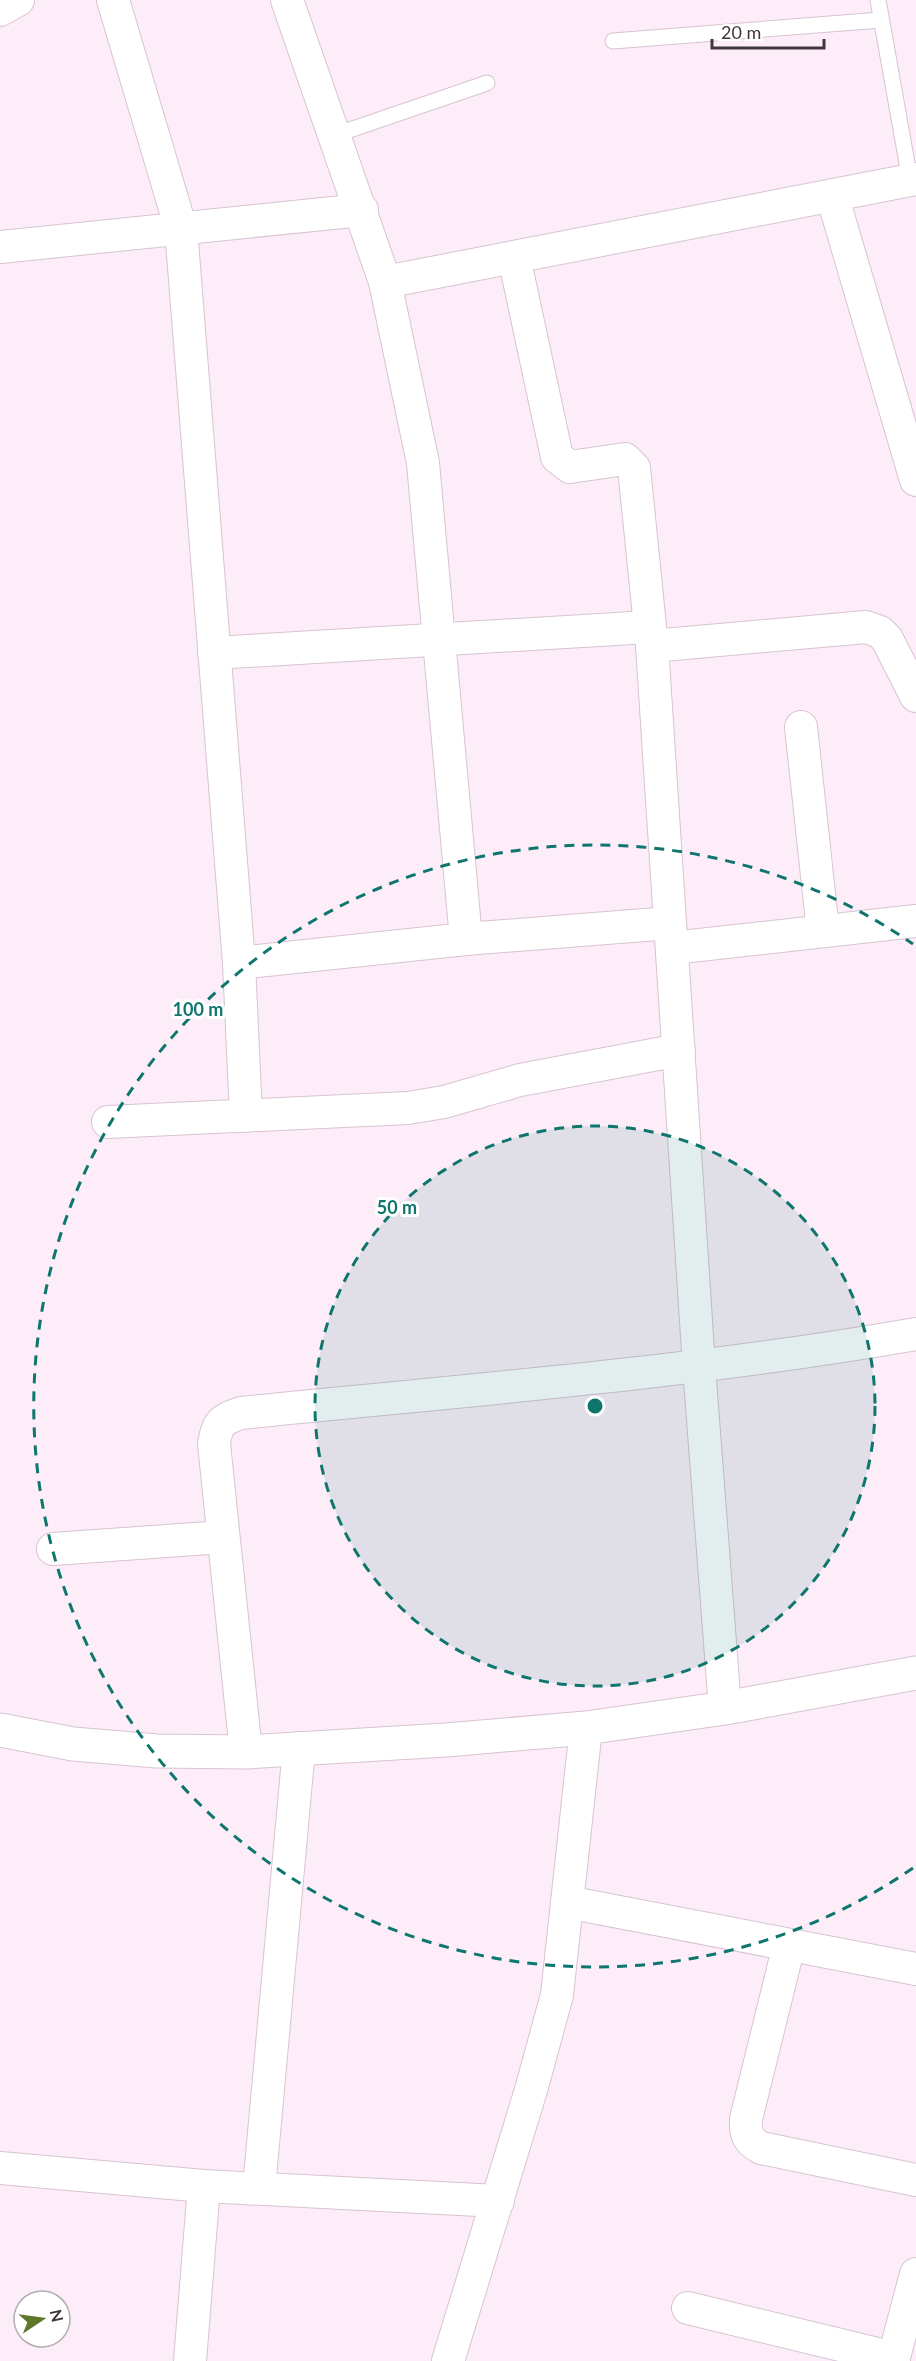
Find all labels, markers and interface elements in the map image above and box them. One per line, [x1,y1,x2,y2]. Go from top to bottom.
scale bar [712,12,824,50]
text: 20 m [721,21,761,43]
text: 100 m [173,998,223,1020]
text: 50 m [377,1196,417,1218]
centre of rings [585,1396,605,1416]
north arrow [12,2289,72,2349]
text: N [46,2307,68,2324]

